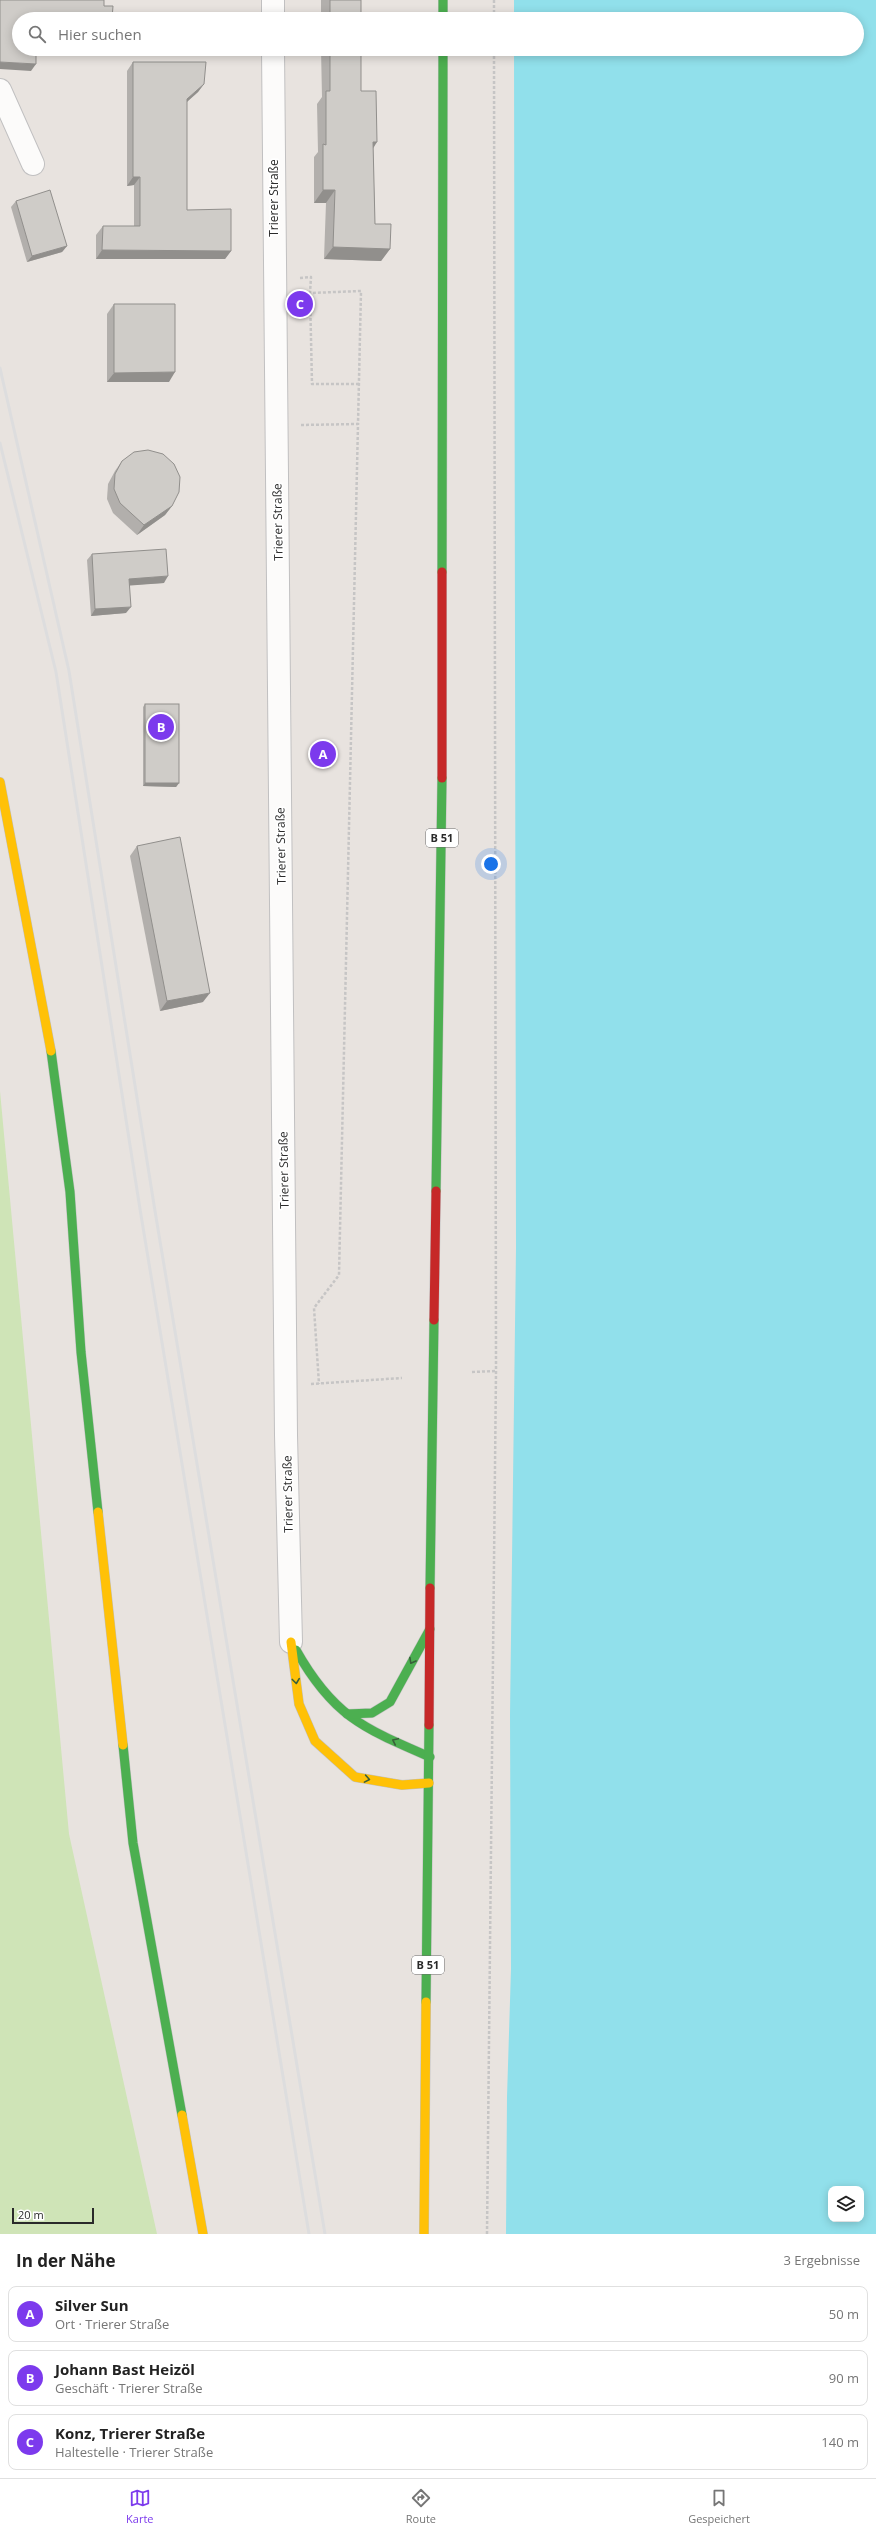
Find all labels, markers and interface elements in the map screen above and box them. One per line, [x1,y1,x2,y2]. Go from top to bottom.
search box [12,12,864,56]
icon: search [26,23,48,45]
text: Hier suchen [58,24,142,44]
street label: Trierer Straße [265,159,282,237]
pin: C [287,289,313,319]
street label: Trierer Straße [268,483,287,561]
pin: B [148,712,174,742]
pin: A [310,739,336,769]
street label: Trierer Straße [271,807,290,885]
road number: B 51 [426,829,458,847]
your location [481,854,501,874]
street label: Trierer Straße [274,1131,293,1209]
street label: Trierer Straße [278,1455,297,1533]
one-way arrow [410,1657,417,1664]
one-way arrow [291,1678,300,1684]
one-way arrow [391,1738,399,1746]
one-way arrow [364,1774,370,1783]
road number: B 51 [412,1956,444,1974]
map controls [828,2186,864,2222]
button: layers [828,2186,864,2222]
scale bar [12,2206,94,2225]
text: 20 m [18,2207,44,2222]
text: In der Nähe [16,2249,115,2272]
text: 3 Ergebnisse [783,2251,860,2269]
text: Silver Sun [55,2295,129,2315]
text: A [26,2305,34,2323]
text: 50 m [829,2305,859,2323]
text: Ort · Trierer Straße [55,2315,169,2333]
text: Johann Bast Heizöl [55,2359,195,2379]
text: B [26,2369,34,2387]
text: 90 m [829,2369,859,2387]
text: Geschäft · Trierer Straße [55,2379,203,2397]
text: Konz, Trierer Straße [55,2423,205,2443]
text: C [26,2433,34,2451]
text: 140 m [821,2433,859,2451]
text: Haltestelle · Trierer Straße [55,2443,213,2461]
tab: Karte [126,2487,154,2526]
tab: Route [406,2487,436,2526]
tab: Gespeichert [688,2487,750,2526]

